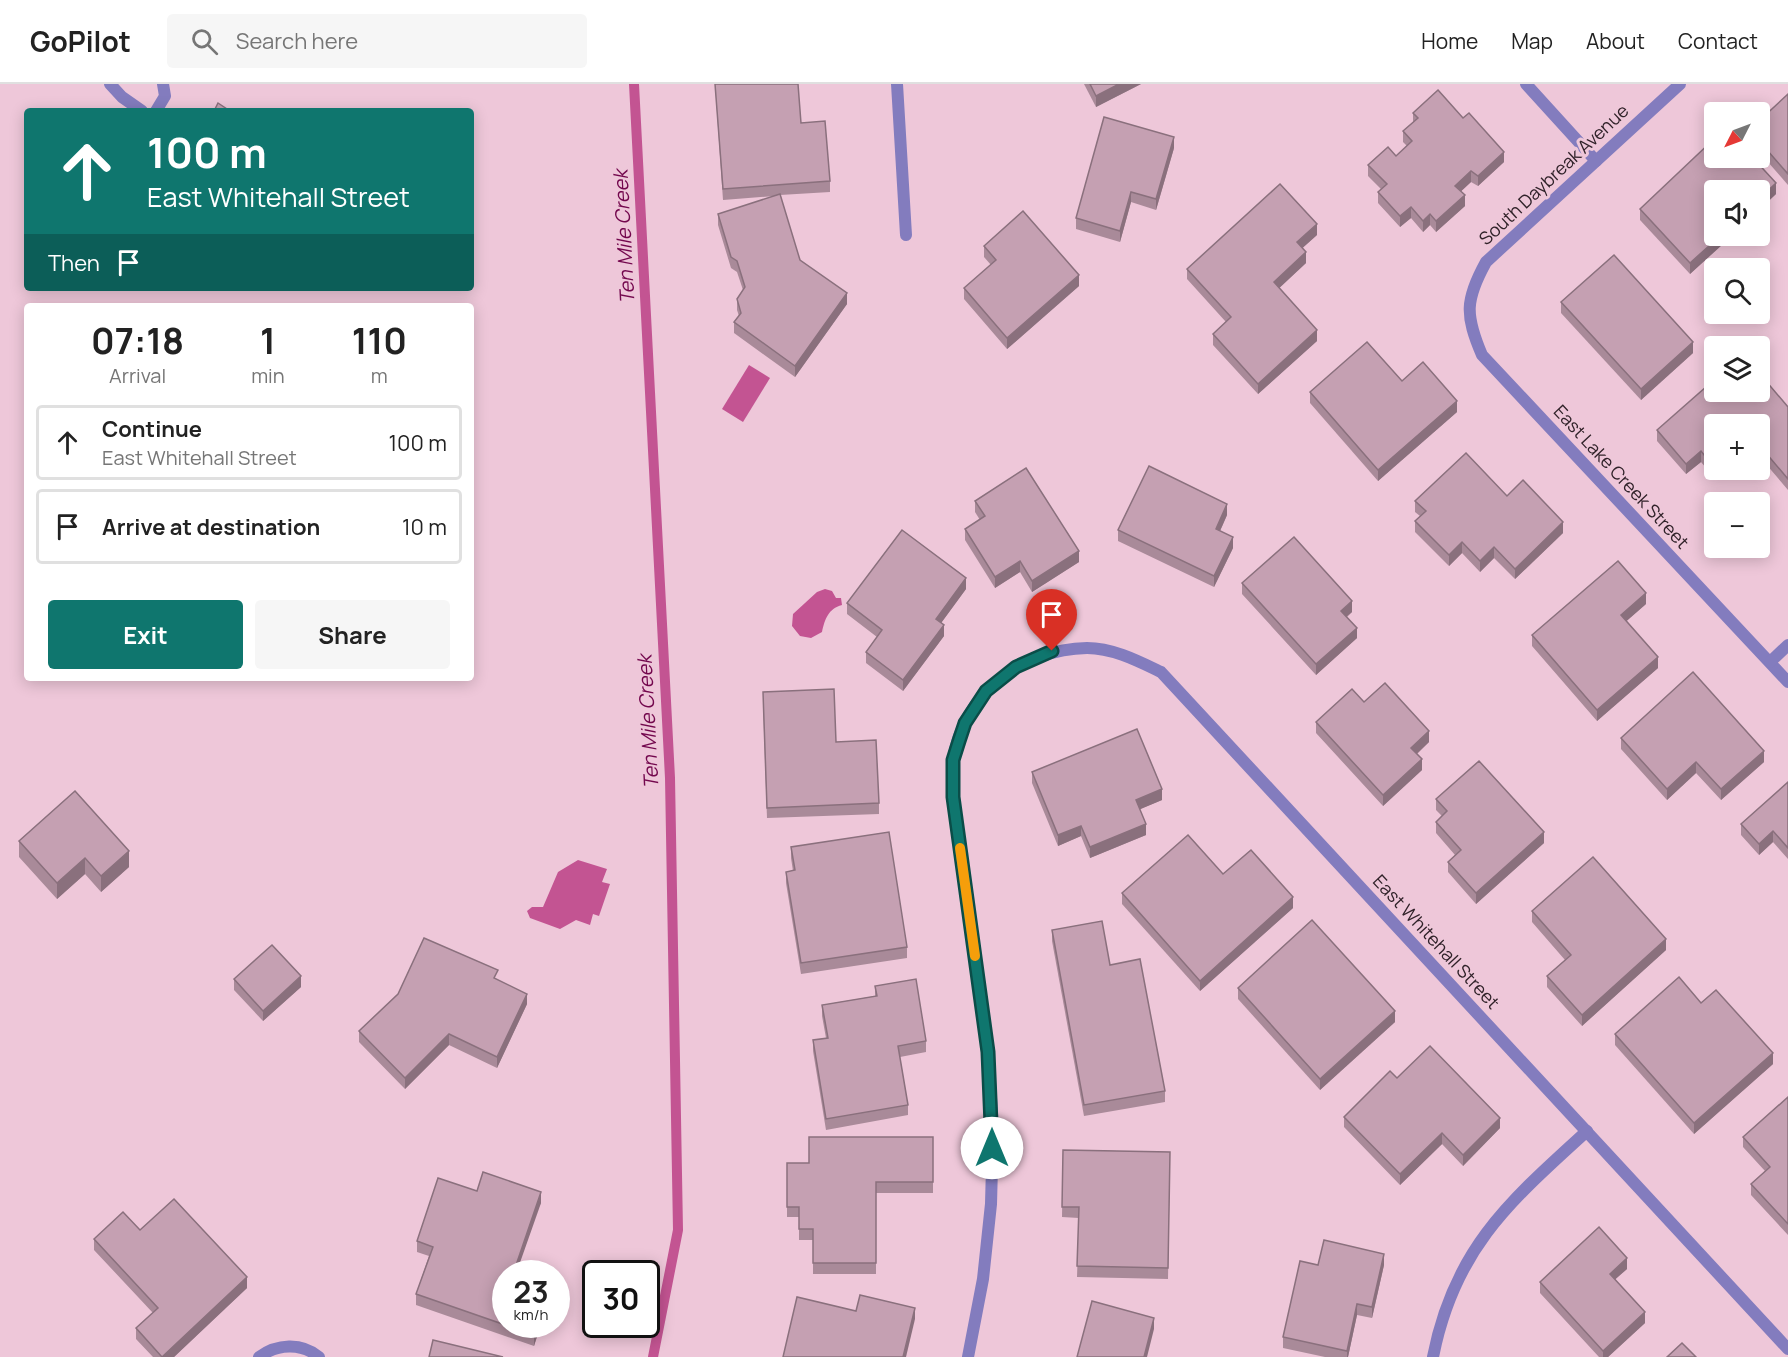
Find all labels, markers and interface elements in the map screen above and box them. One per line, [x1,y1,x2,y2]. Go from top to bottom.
search box [167,14,587,68]
text: GoPilot [30,22,131,60]
icon: search [188,25,221,58]
text: Search here [236,26,358,56]
text: Home [1421,27,1478,55]
text: Map [1511,27,1553,55]
text: About [1586,27,1645,55]
text: Contact [1678,27,1758,55]
street label: South Daybreak Avenue [1473,99,1633,250]
north arrow [1704,102,1770,168]
map controls [1704,102,1770,558]
text: 100 m [147,123,267,181]
icon: ahead [48,132,126,210]
water label: Ten Mile Creek [606,166,640,305]
text: East Whitehall Street [147,178,410,215]
button: sound [1704,180,1770,246]
icon: arrive [112,246,145,279]
text: Then [48,248,100,278]
button: search [1704,258,1770,324]
text: 07:18 [91,316,184,365]
text: 1 [260,316,276,365]
text: 110 [352,316,407,365]
button: layers [1704,336,1770,402]
text: Arrival [109,362,166,389]
text: min [251,362,285,389]
text: m [371,362,388,389]
street label: East Lake Creek Street [1549,399,1695,553]
text: Continue [102,414,202,444]
button: + [1704,414,1770,480]
icon: ahead [51,426,84,459]
text: 100 m [389,428,447,458]
text: East Whitehall Street [102,444,297,471]
button: − [1704,492,1770,558]
icon: arrive [51,510,84,543]
text: Arrive at destination [102,512,320,542]
text: 10 m [402,512,447,542]
pin [1026,589,1077,651]
icon: arrive [1035,598,1068,631]
button: Exit [48,600,243,669]
button: Share [255,600,450,669]
water label: Ten Mile Creek [630,651,664,790]
street label: East Whitehall Street [1368,869,1505,1014]
position arrow [960,1116,1024,1180]
speed limit sign: 30 [582,1260,660,1338]
text: 23 [513,1271,549,1312]
text: km/h [514,1304,548,1325]

